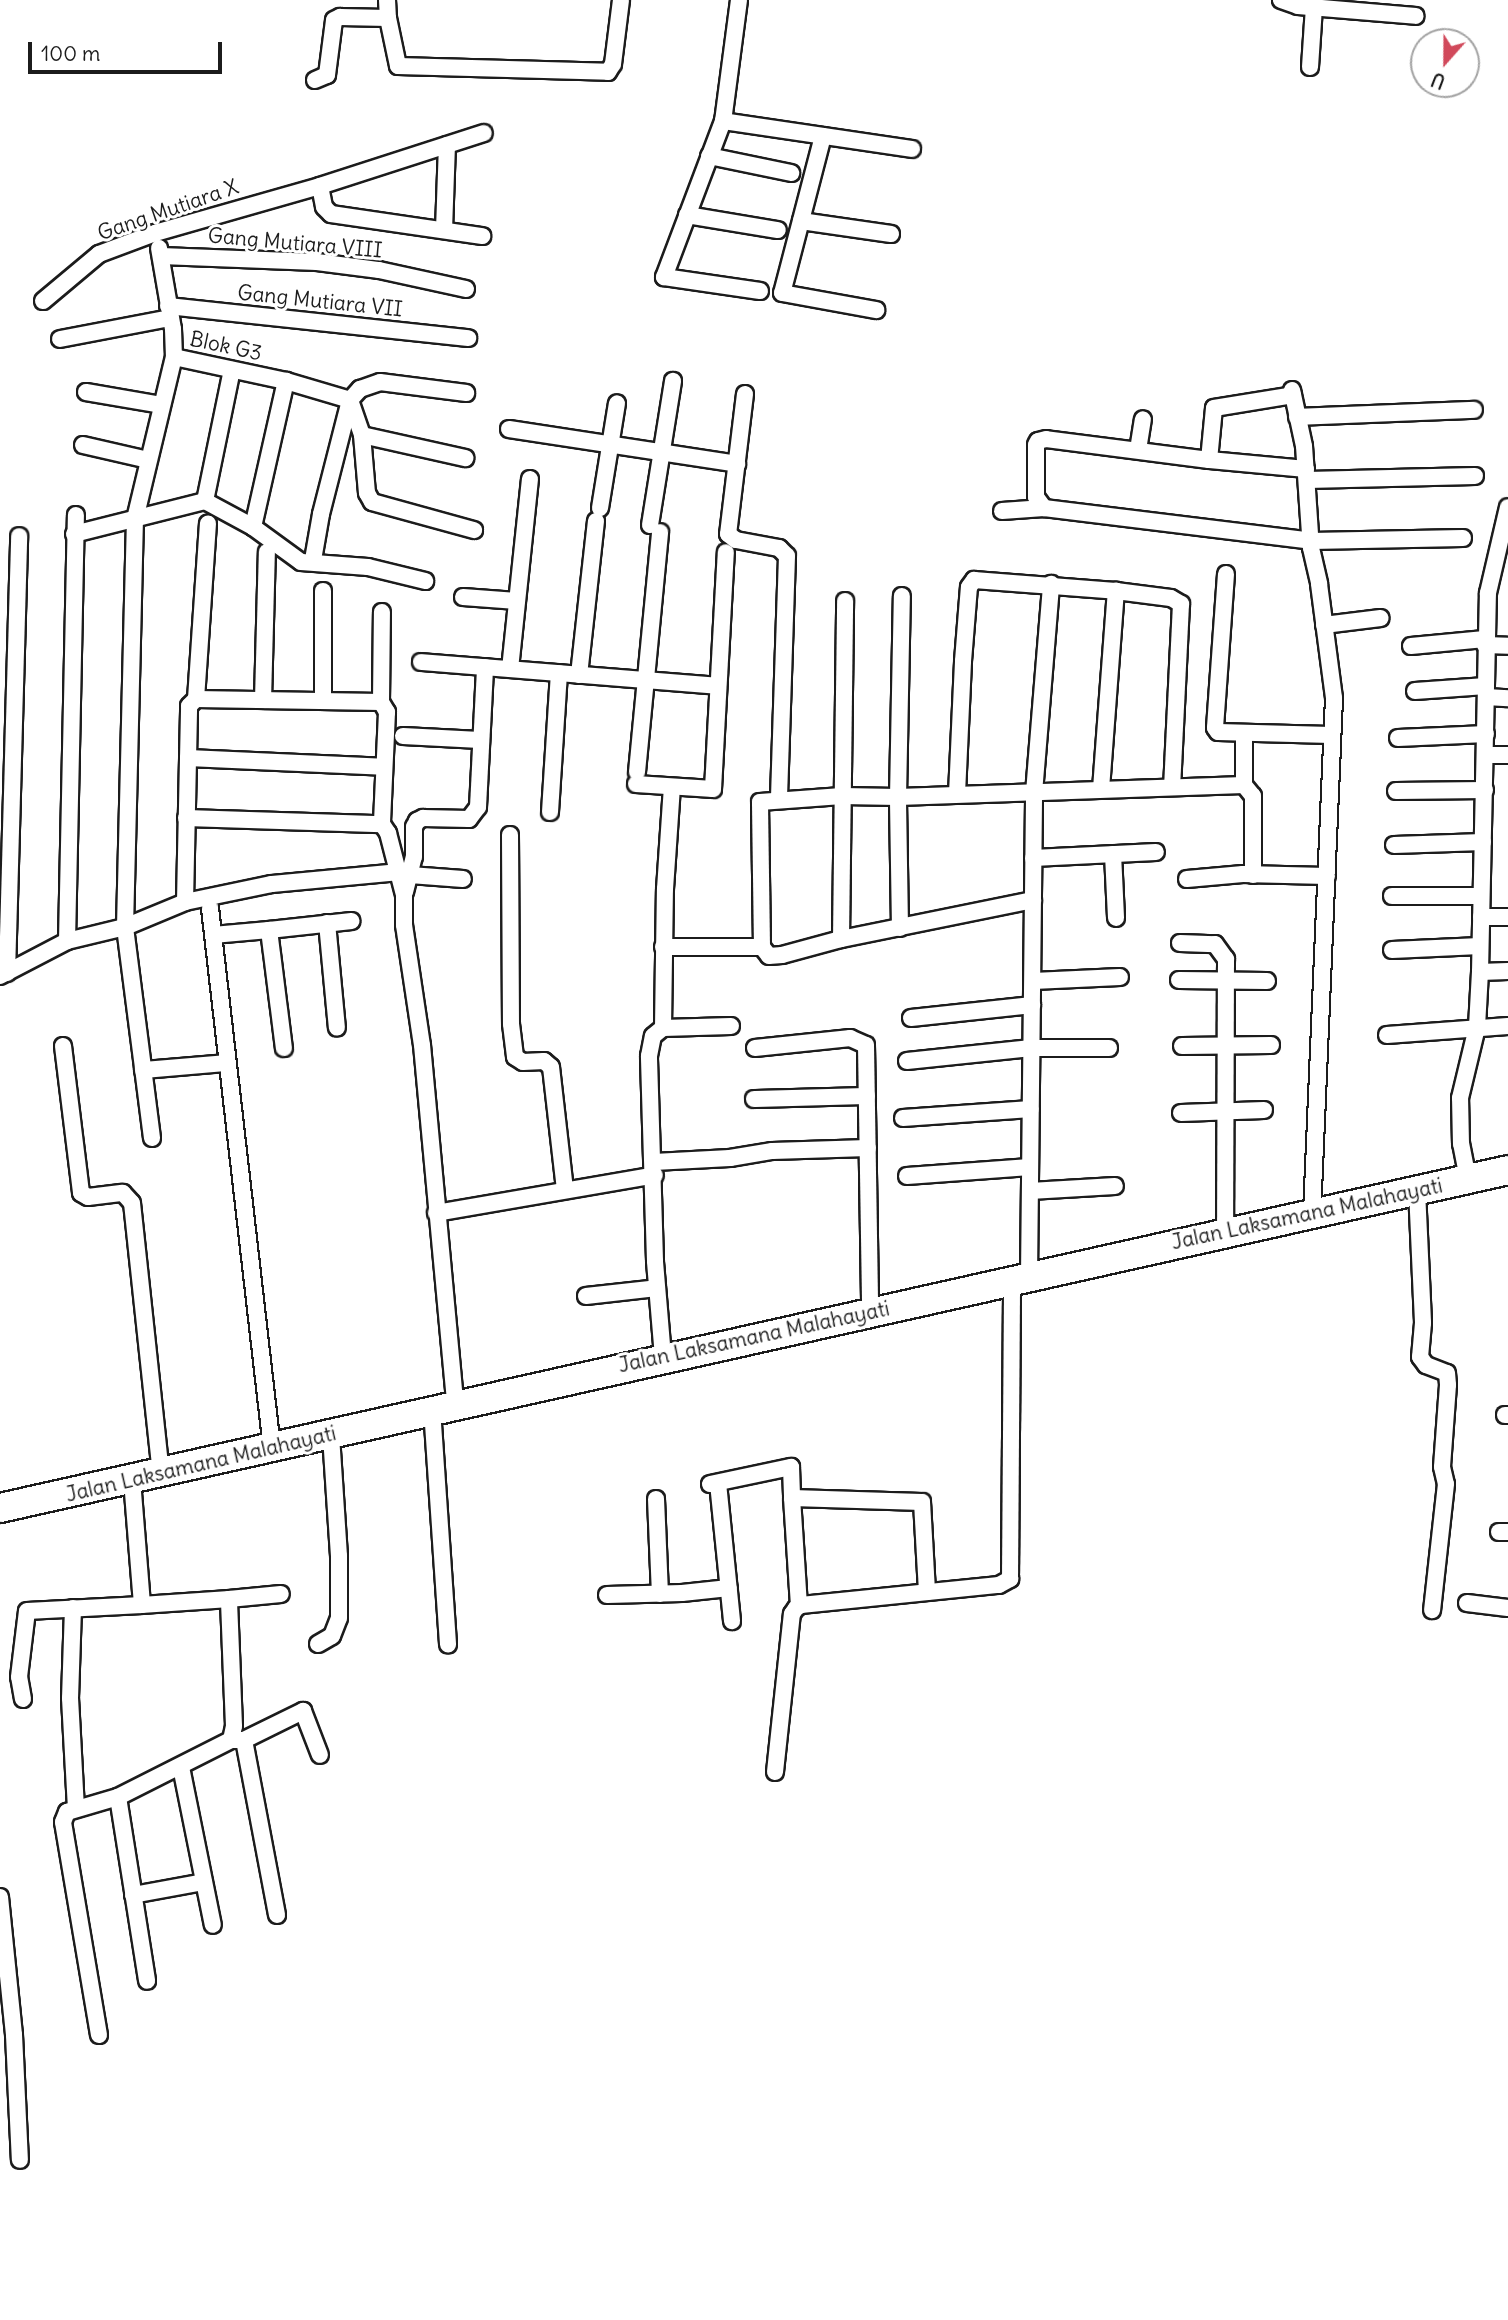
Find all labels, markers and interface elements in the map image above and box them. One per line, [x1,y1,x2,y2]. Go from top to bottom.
scale bar [32,28,226,72]
north arrow [1410,28,1480,98]
text: 100 m [41,40,100,67]
text: U [1428,67,1449,94]
street label: Gang Mutiara X [94,174,242,246]
street label: Gang Mutiara VIII [207,223,383,263]
street label: Gang Mutiara VII [236,280,404,322]
street label: Blok G3 [188,326,264,366]
street label: Jalan Laksamana Malahayati [1169,1173,1445,1255]
street label: Jalan Laksamana Malahayati [616,1296,892,1378]
street label: Jalan Laksamana Malahayati [63,1421,339,1507]

